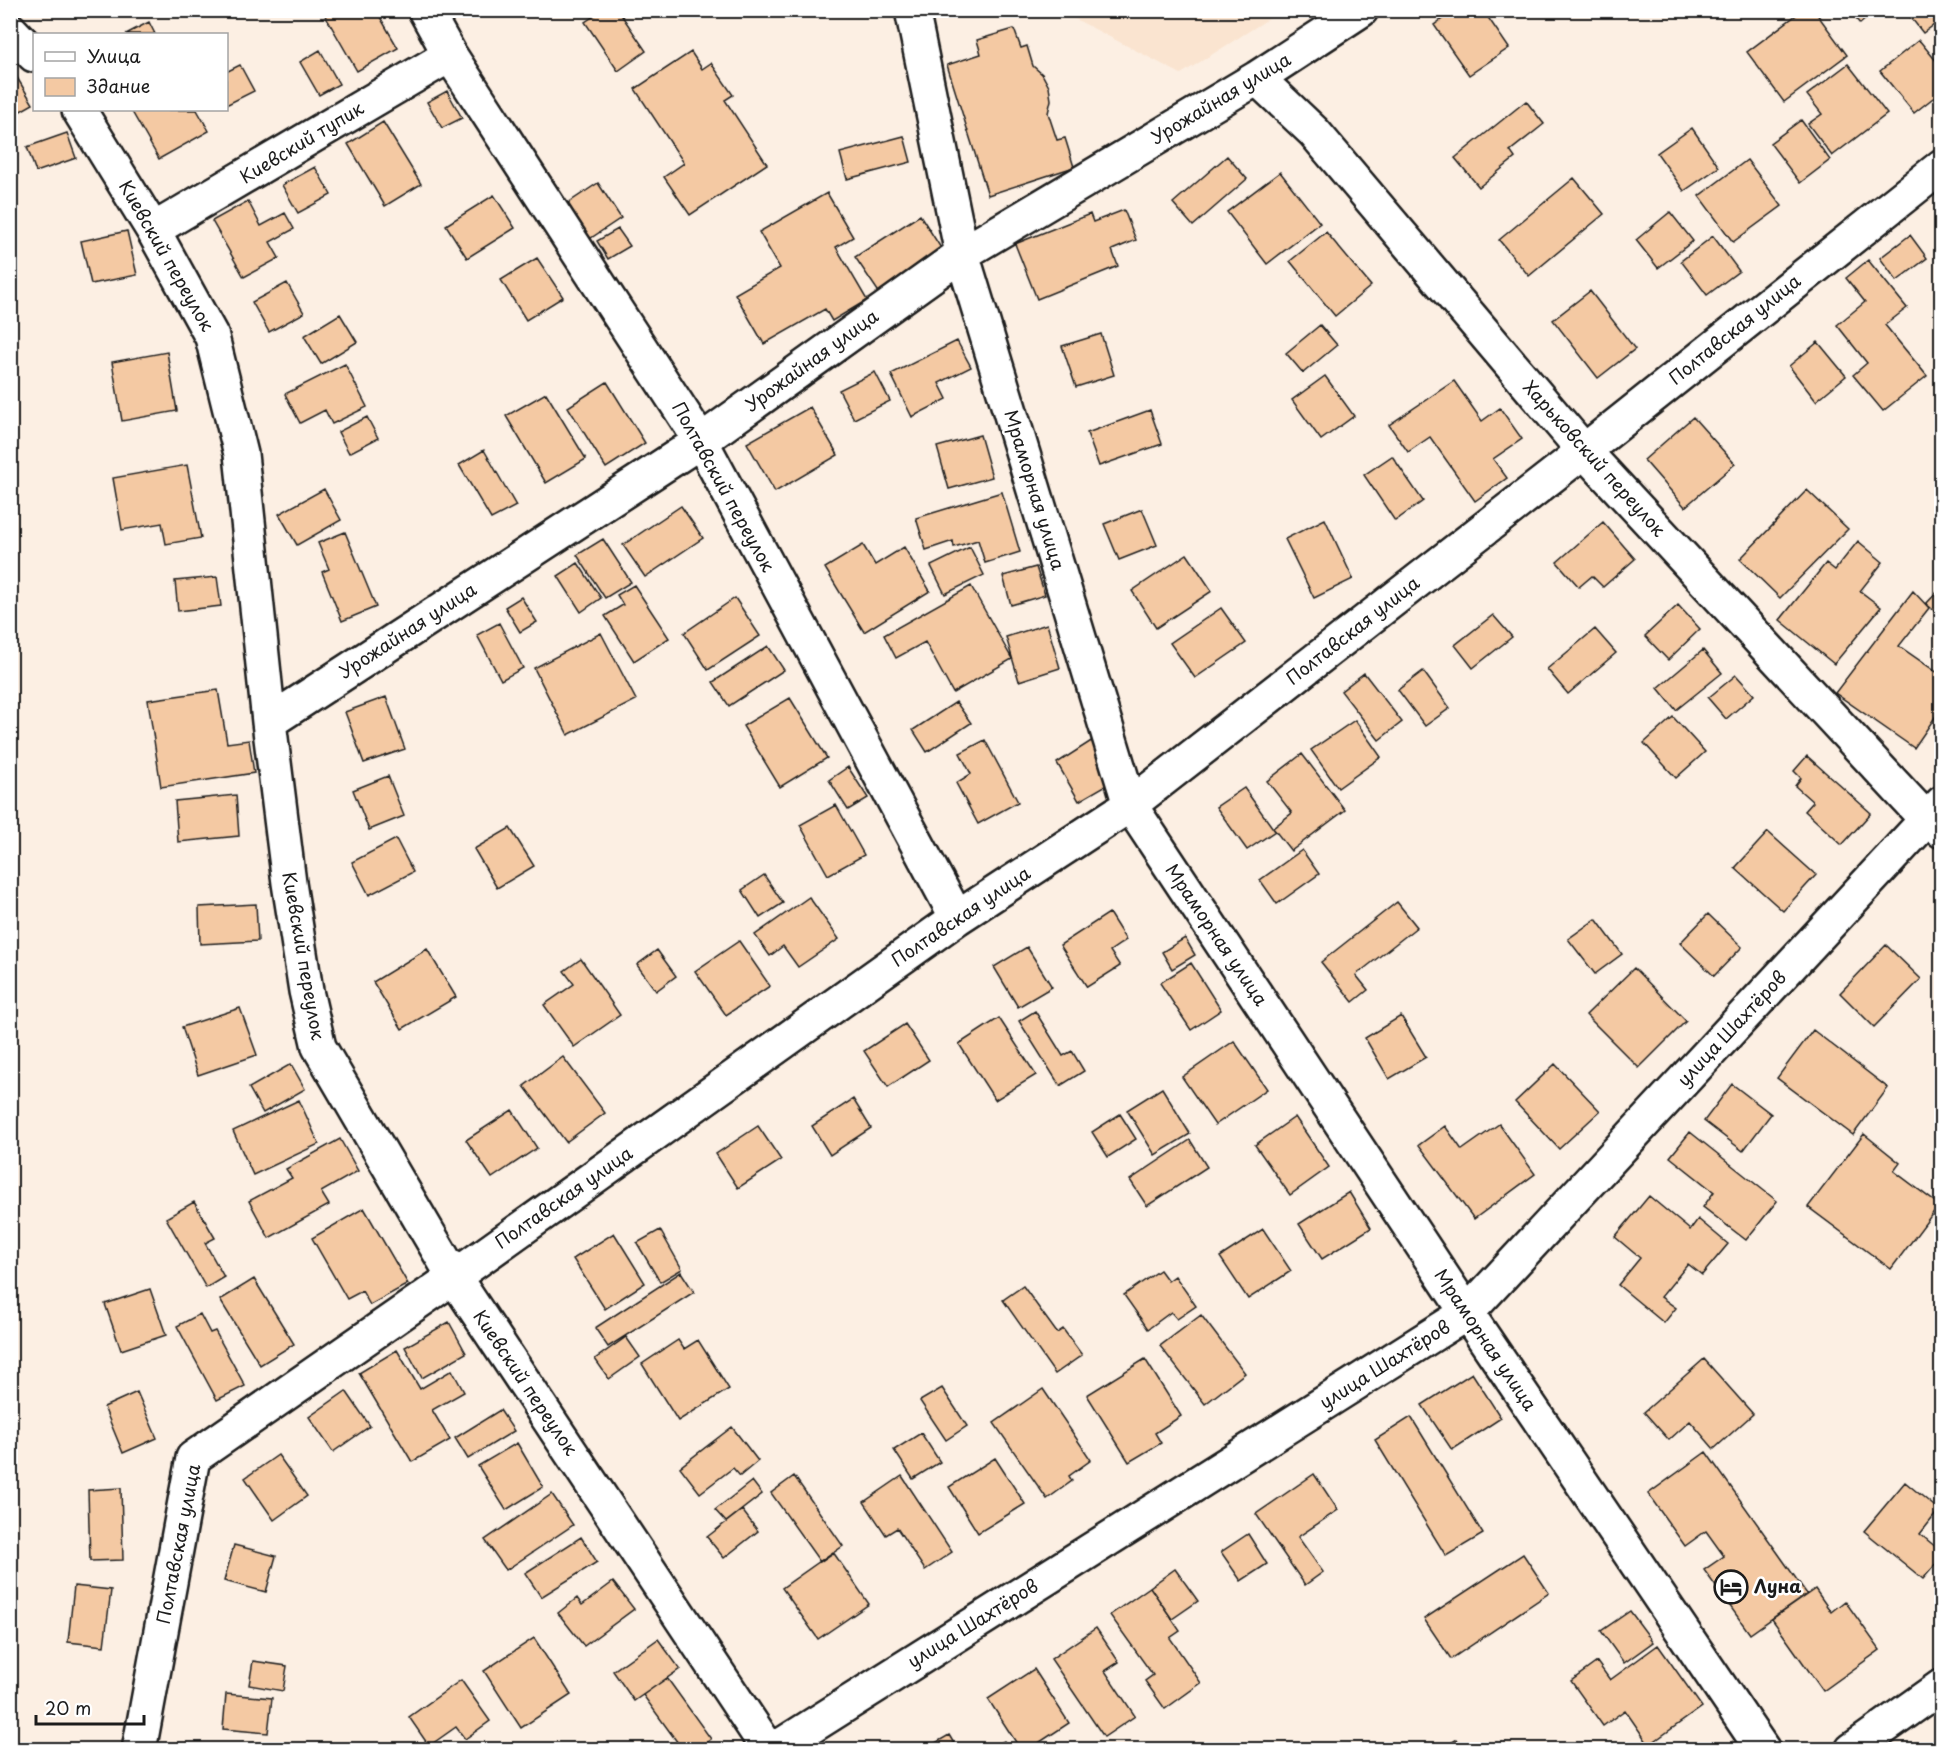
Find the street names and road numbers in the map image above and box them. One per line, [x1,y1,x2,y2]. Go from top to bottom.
street label: Урожайная улица [1145,45,1296,150]
street label: Киевский тупик [234,94,368,189]
street label: Киевский переулок [113,175,222,336]
street label: Полтавская улица [1662,267,1806,391]
street label: Урожайная улица [739,302,884,417]
street label: Харьковский переулок [1518,374,1673,542]
street label: Полтавский переулок [666,396,782,576]
street label: Мраморная улица [998,406,1073,574]
street label: Полтавская улица [1280,569,1425,691]
street label: Урожайная улица [333,575,482,684]
street label: Мраморная улица [1160,858,1275,1011]
street label: Полтавская улица [885,859,1036,972]
street label: Киевский переулок [276,870,333,1042]
street label: улица Шахтёров [1670,964,1792,1092]
street label: Полтавская улица [489,1139,638,1254]
street label: Мраморная улица [1429,1263,1544,1416]
street label: Киевский переулок [467,1304,585,1461]
street label: улица Шахтёров [1314,1313,1455,1415]
street label: Полтавская улица [149,1461,206,1626]
street label: улица Шахтёров [902,1572,1043,1674]

